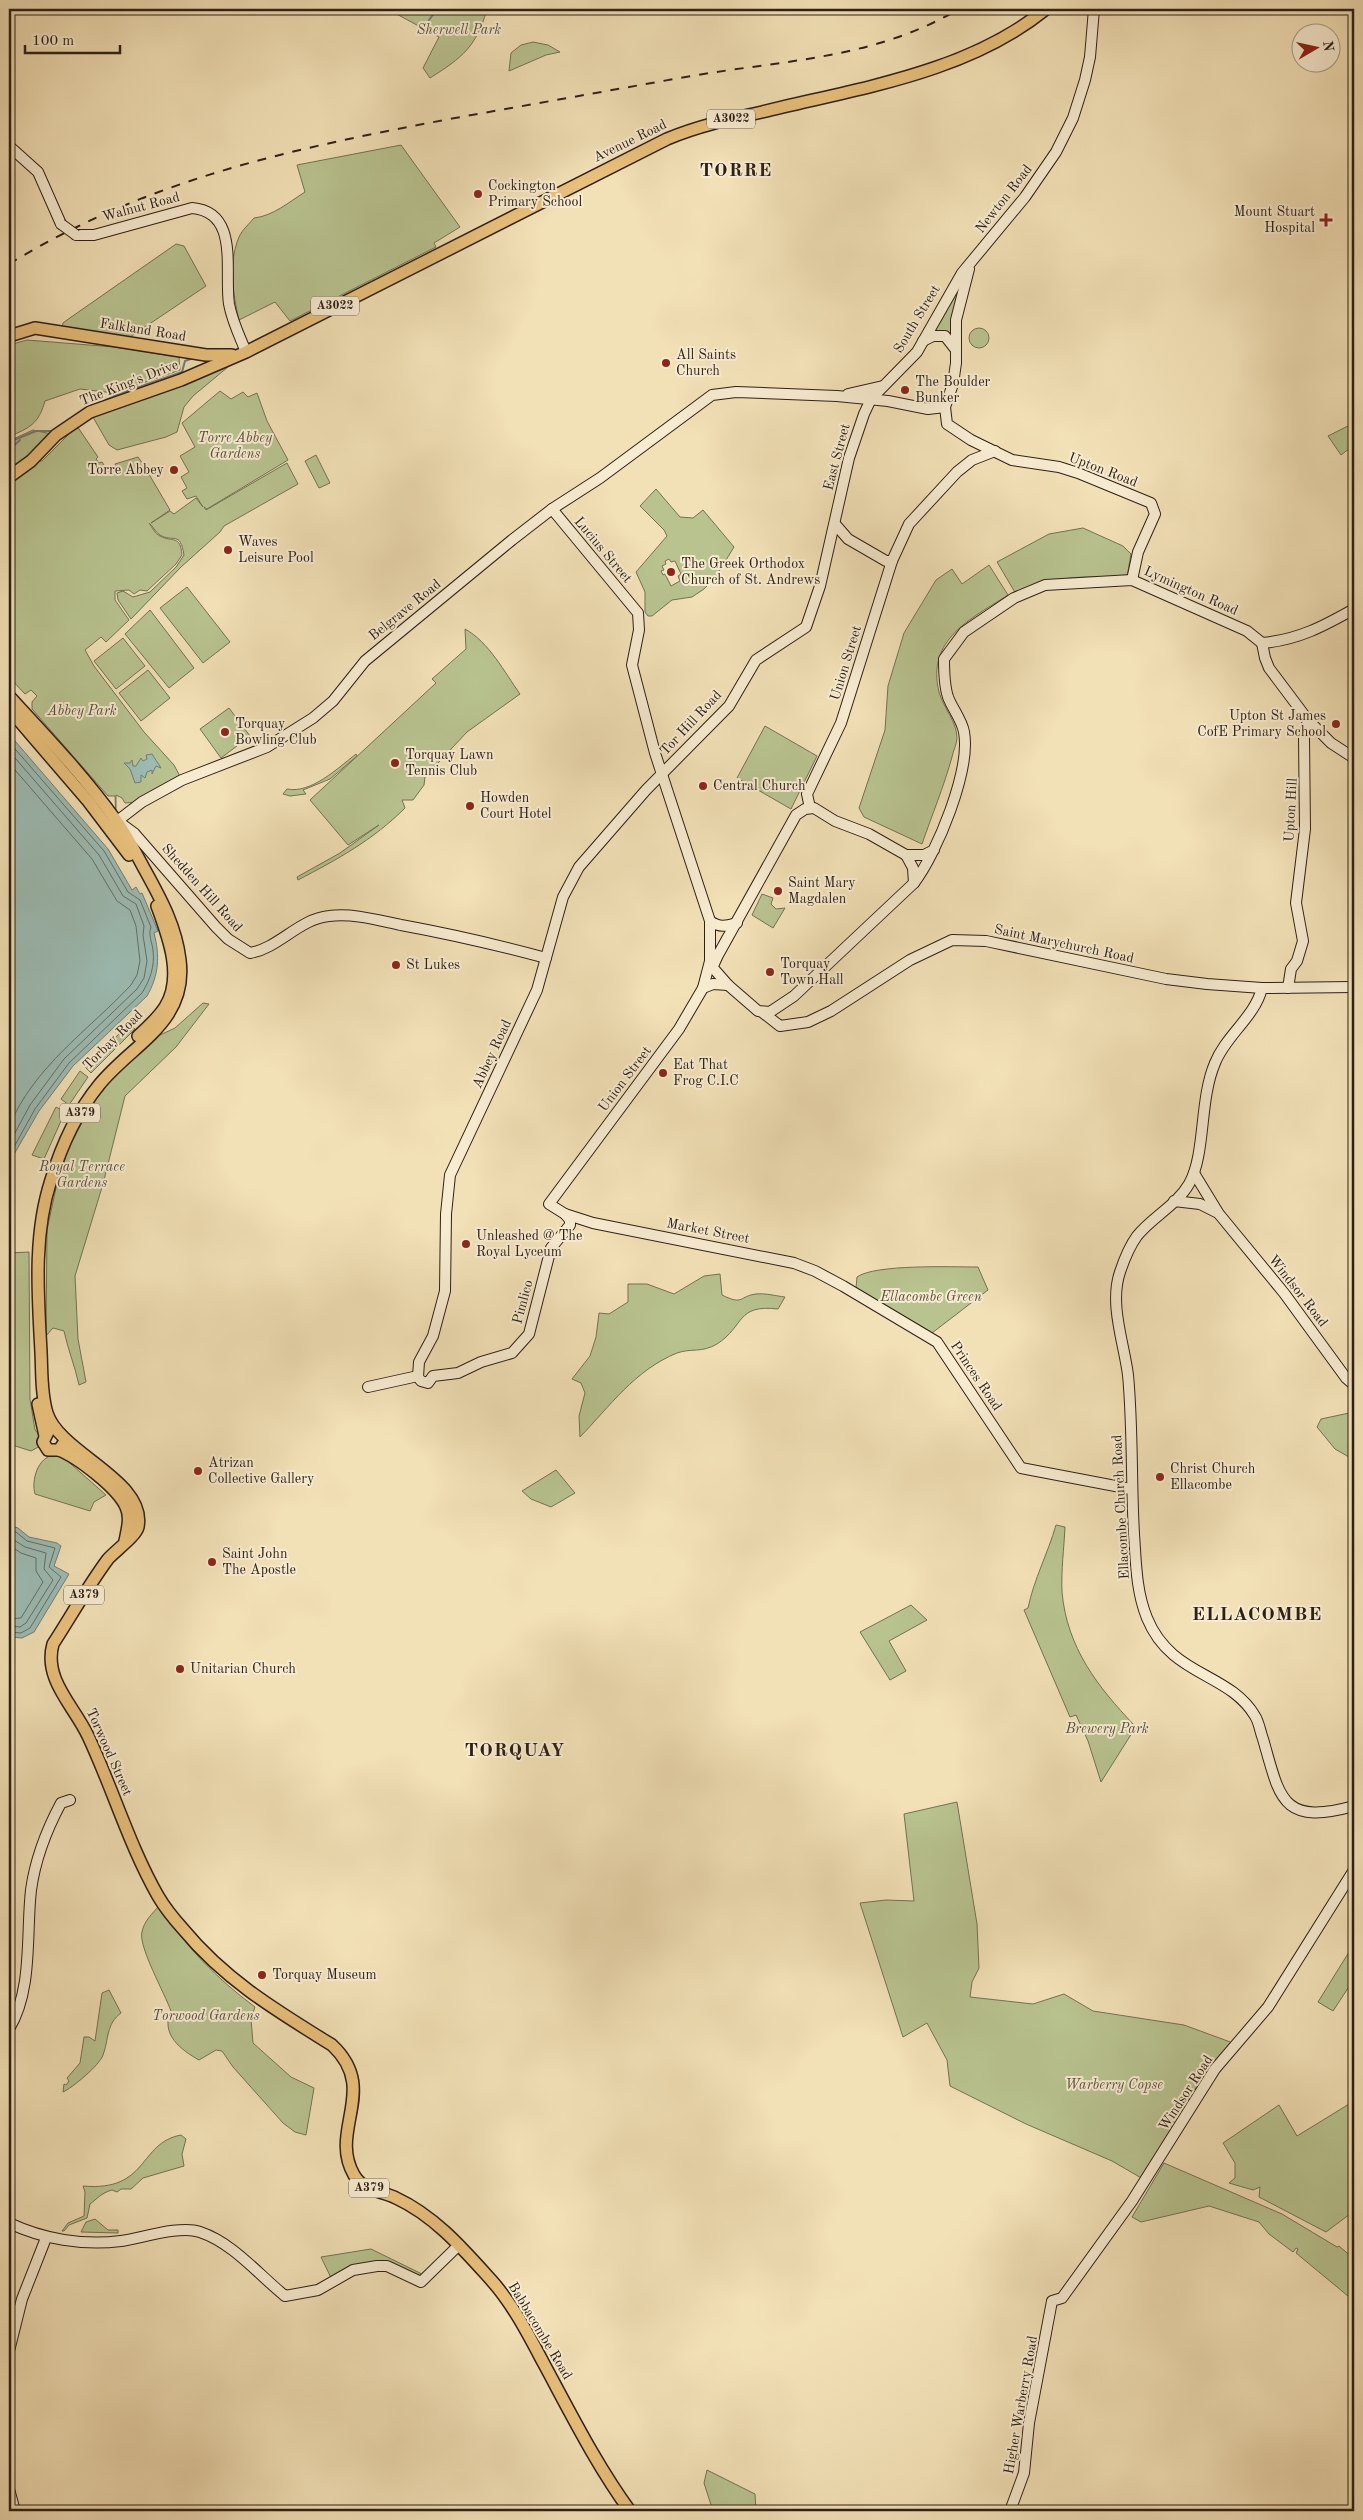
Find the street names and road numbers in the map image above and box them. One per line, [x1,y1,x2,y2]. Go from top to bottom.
road number: A3022 [707,110,755,128]
street label: Avenue Road [591,117,669,165]
street label: Newton Road [973,162,1035,236]
street label: Walnut Road [101,190,181,224]
street label: South Street [891,282,943,355]
road number: A3022 [311,296,359,316]
street label: Falkland Road [99,316,187,344]
street label: The King's Drive [78,358,180,408]
street label: East Street [821,422,853,492]
street label: Upton Road [1067,450,1139,490]
street label: Lucius Street [572,514,635,586]
street label: Lymington Road [1142,564,1240,618]
street label: Belgrave Road [366,577,444,643]
street label: Union Street [828,624,864,702]
street label: Tor Hill Road [658,688,724,758]
street label: Upton Hill [1282,778,1300,842]
street label: Shedden Hill Road [159,841,245,935]
street label: Saint Marychurch Road [993,922,1135,966]
street label: Torbay Road [80,1007,146,1073]
street label: Abbey Road [470,1018,514,1090]
street label: Union Street [596,1044,654,1114]
road number: A379 [60,1104,100,1122]
street label: Market Street [665,1216,751,1246]
street label: Windsor Road [1266,1252,1330,1330]
street label: Pimlico [510,1278,536,1326]
street label: Princes Road [948,1339,1004,1413]
street label: Ellacombe Church Road [1110,1434,1132,1580]
road number: A379 [64,1586,104,1604]
street label: Torwood Street [83,1706,135,1798]
street label: Windsor Road [1156,2053,1216,2133]
road number: A379 [349,2178,389,2198]
street label: Babbacombe Road [505,2280,575,2382]
street label: Higher Warberry Road [1002,2335,1040,2475]

